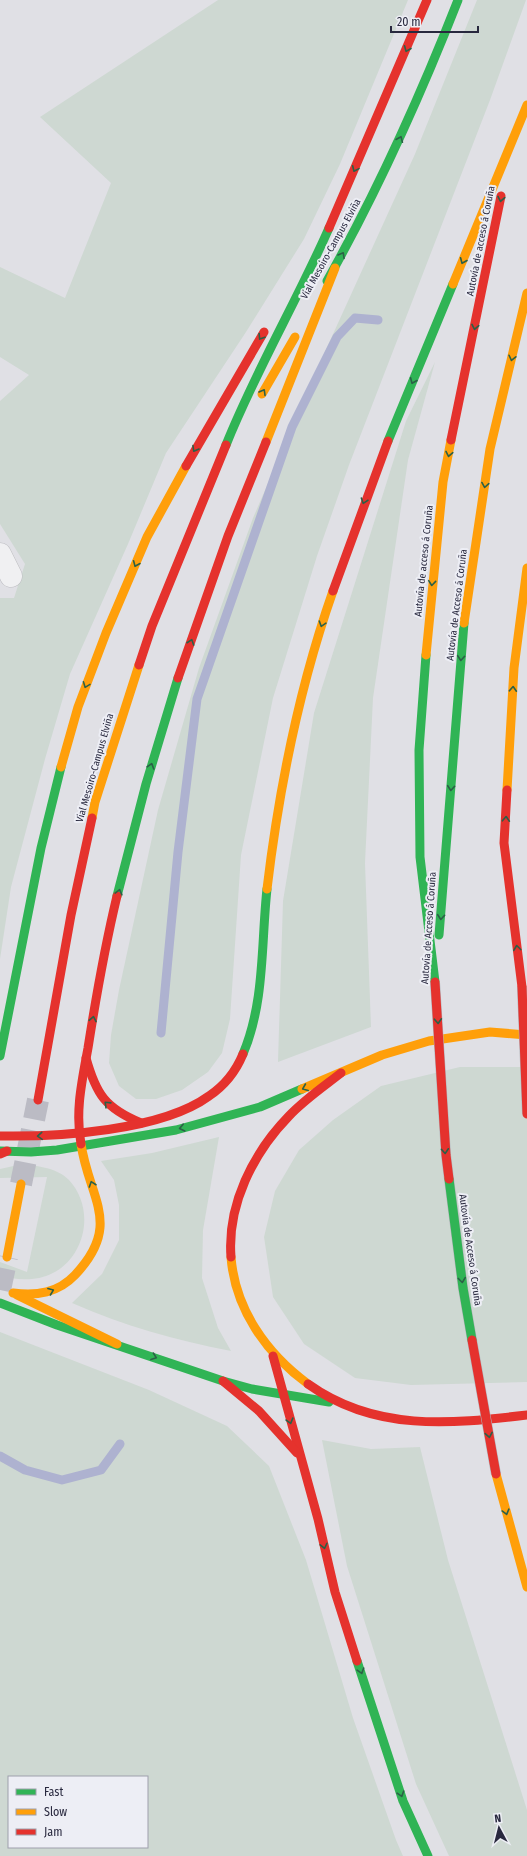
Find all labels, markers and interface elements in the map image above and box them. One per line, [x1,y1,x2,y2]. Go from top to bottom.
scale bar [391,8,478,34]
text: 20 m [397,15,421,29]
one-way arrow [403,45,411,52]
one-way arrow [396,136,404,143]
one-way arrow [352,165,360,172]
street label: Autovía de acceso á Coruña [463,185,498,297]
one-way arrow [497,196,505,203]
street label: Vial Mesoiro-Campus Elviña [298,197,364,301]
one-way arrow [337,252,344,259]
one-way arrow [460,257,468,264]
one-way arrow [471,324,479,330]
one-way arrow [258,333,266,340]
one-way arrow [508,355,516,361]
one-way arrow [410,376,418,384]
one-way arrow [259,389,266,396]
one-way arrow [192,445,199,452]
one-way arrow [445,451,454,457]
one-way arrow [481,482,490,488]
one-way arrow [361,498,369,505]
street label: Autovía de acceso á Coruña [411,505,436,617]
street label: Autovía de Acceso á Coruña [443,548,470,661]
one-way arrow [132,561,140,568]
one-way arrow [428,580,437,586]
one-way arrow [318,620,327,627]
one-way arrow [186,639,194,646]
one-way arrow [457,655,466,661]
one-way arrow [83,681,91,688]
one-way arrow [509,686,518,692]
street label: Vial Mesoiro-Campus Elviña [74,712,116,824]
one-way arrow [146,763,155,770]
one-way arrow [447,785,456,791]
one-way arrow [501,816,510,822]
street label: Autovía de Acceso á Coruña [418,871,439,984]
one-way arrow [114,889,123,896]
one-way arrow [436,914,445,920]
one-way arrow [513,945,522,951]
one-way arrow [88,1016,96,1023]
one-way arrow [433,1018,442,1024]
one-way arrow [302,1083,310,1091]
one-way arrow [104,1101,112,1109]
one-way arrow [179,1124,185,1132]
one-way arrow [37,1131,43,1140]
one-way arrow [441,1148,450,1154]
one-way arrow [88,1181,97,1188]
street label: Autovía de Acceso á Coruña [456,1193,485,1307]
one-way arrow [457,1276,466,1283]
one-way arrow [48,1287,55,1295]
one-way arrow [151,1353,158,1361]
one-way arrow [285,1417,294,1424]
one-way arrow [484,1432,493,1438]
one-way arrow [502,1509,510,1515]
one-way arrow [320,1543,328,1549]
one-way arrow [356,1667,365,1674]
legend [8,1776,148,1848]
text: Fast [44,1785,63,1799]
one-way arrow [396,1791,405,1798]
text: Slow [44,1805,67,1819]
north arrow [479,1808,519,1848]
text: N [494,1812,502,1825]
text: Jam [44,1825,62,1839]

